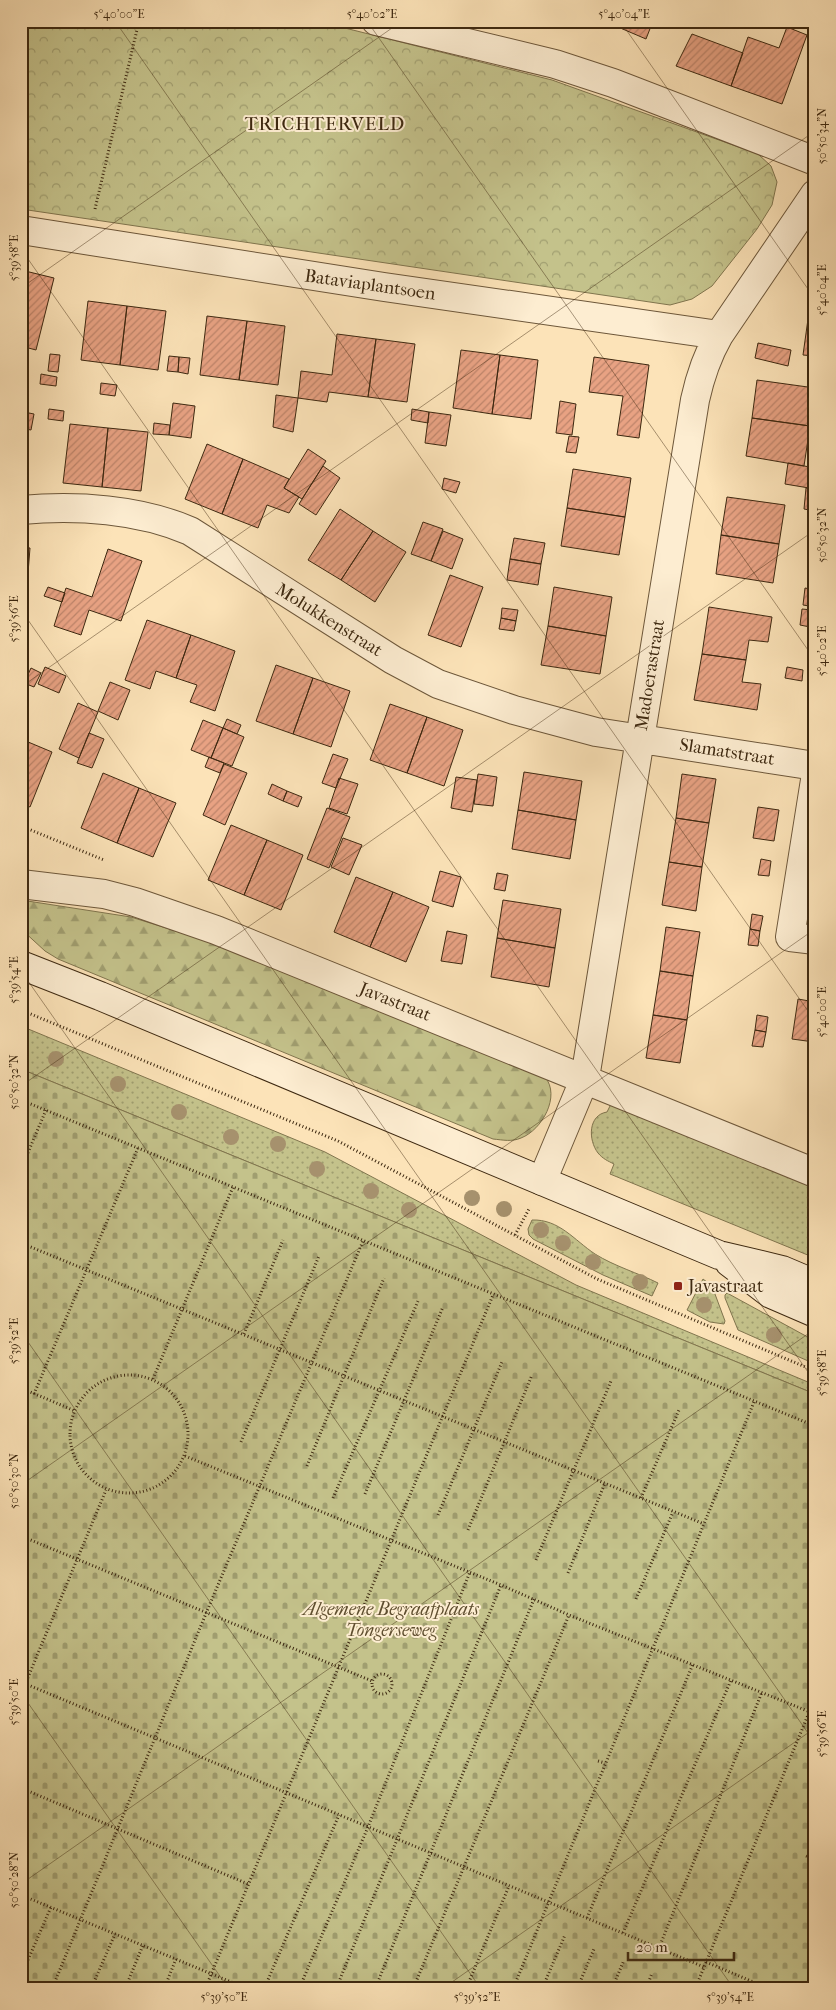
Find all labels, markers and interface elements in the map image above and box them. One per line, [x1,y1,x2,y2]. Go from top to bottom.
text: 5°40'00"E [93,7,145,21]
text: 5°40'02"E [347,7,397,21]
text: 5°40'04"E [598,7,650,21]
text: 50°50'34"N [815,108,829,164]
district label: TRICHTERVELD [245,113,405,135]
text: 5°39'58"E [7,235,21,281]
text: 5°40'04"E [815,264,829,316]
street label: Bataviaplantsoen [303,265,437,305]
text: 50°50'32"N [815,507,829,563]
street label: Molukkenstraat [272,579,387,661]
text: 5°39'56"E [7,595,21,643]
street label: Madoerastraat [631,617,669,732]
text: 5°40'02"E [815,626,829,676]
street label: Slamatstraat [678,734,777,770]
text: 5°39'54"E [7,956,21,1004]
street label: Javastraat [354,977,434,1026]
text: 5°40'00"E [815,986,829,1038]
text: 50°50'32"N [7,1054,21,1110]
place label: Javastraat [686,1276,764,1297]
marker: Javastraat [672,1280,684,1292]
text: 5°39'52"E [7,1318,21,1364]
text: 5°39'58"E [815,1350,829,1396]
text: 50°50'30"N [7,1453,21,1509]
park label: Algemene Begraafplaats Tongerseweg [301,1599,479,1641]
text: 5°39'50"E [7,1678,21,1726]
text: 5°39'56"E [815,1710,829,1758]
text: 50°50'28"N [7,1852,21,1908]
scale bar [628,1930,735,1962]
text: 20 m [636,1938,668,1956]
text: 5°39'50"E [200,1990,248,2004]
text: 5°39'52"E [454,1990,500,2004]
text: 5°39'54"E [706,1990,754,2004]

